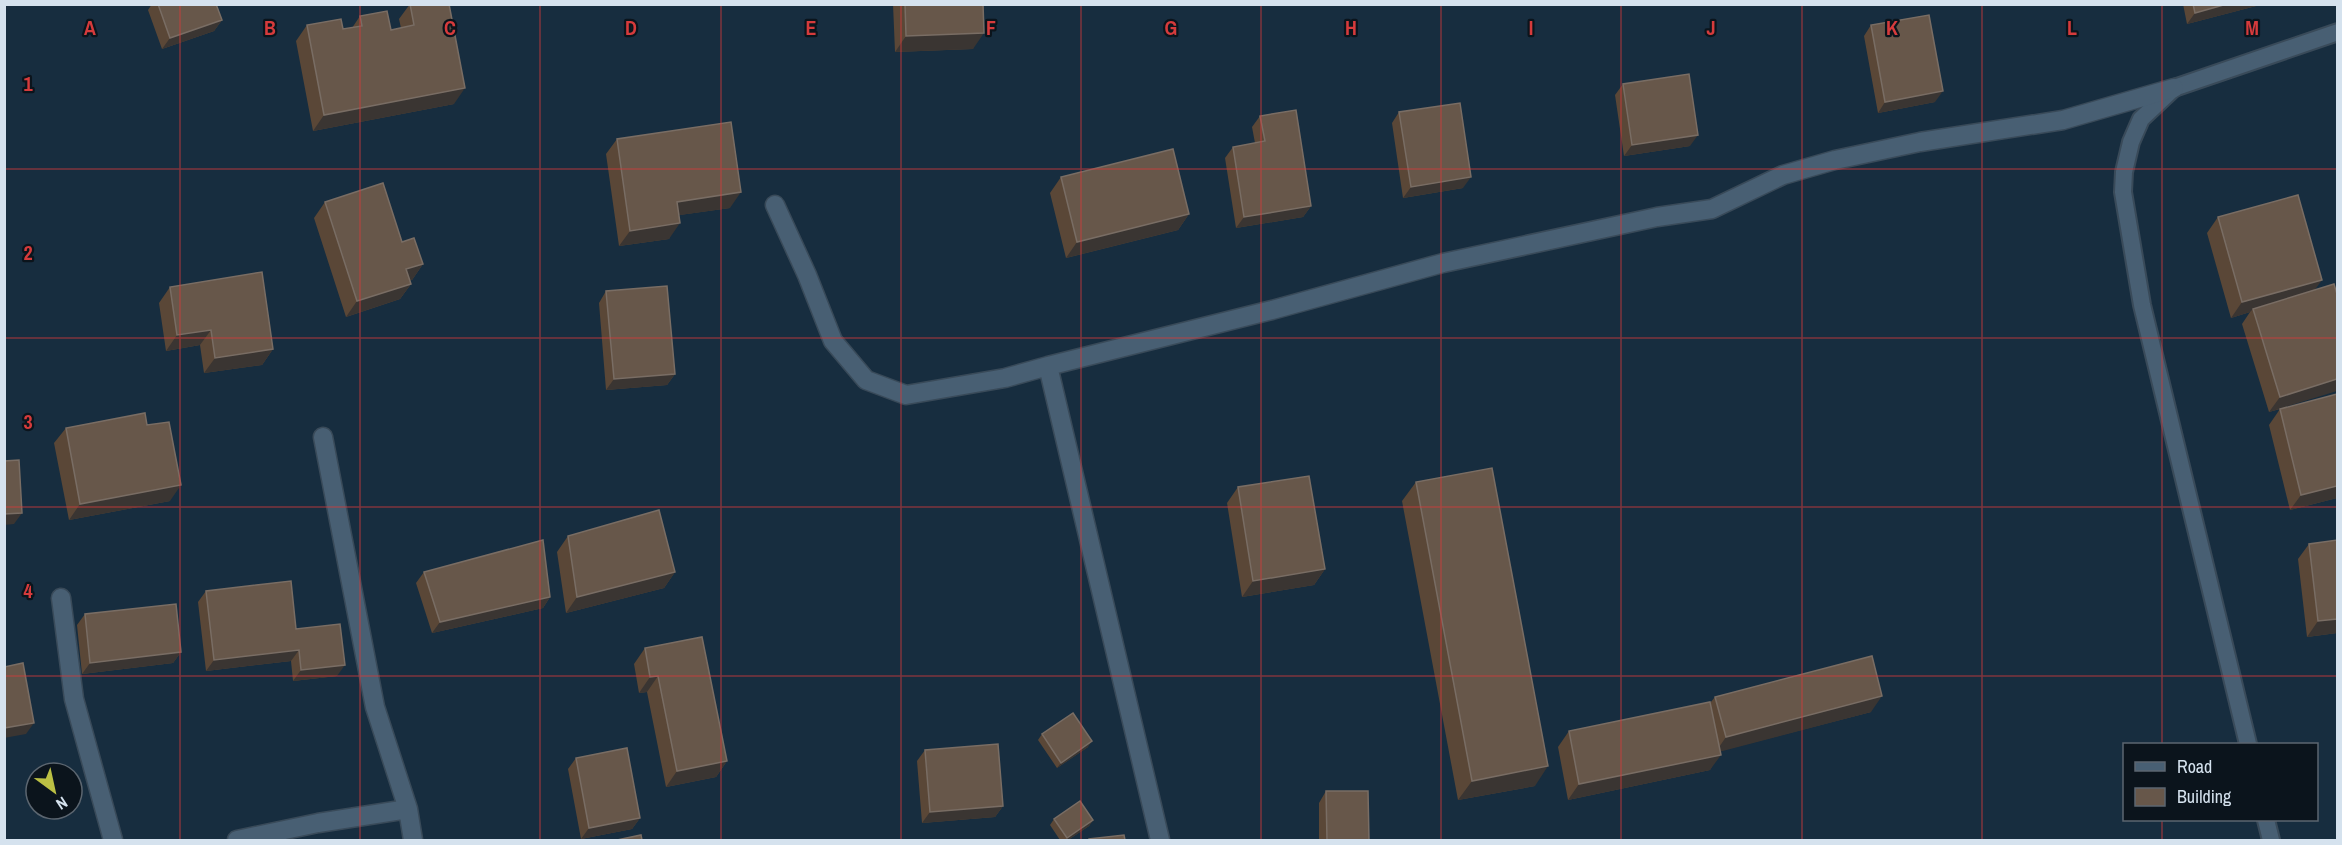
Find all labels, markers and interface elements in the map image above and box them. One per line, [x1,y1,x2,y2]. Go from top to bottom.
text: A [84,14,96,41]
text: B [264,14,276,41]
text: C [444,14,456,41]
text: D [625,14,637,41]
text: E [806,14,817,41]
text: F [986,14,996,41]
text: G [1165,14,1177,41]
text: H [1345,14,1357,41]
text: I [1529,14,1533,41]
text: J [1706,14,1716,41]
text: K [1886,14,1898,41]
text: L [2067,14,2077,41]
text: M [2245,14,2259,41]
text: 1 [23,70,33,97]
text: 2 [23,239,33,266]
text: 3 [23,408,33,435]
text: 4 [23,577,33,604]
legend [2123,743,2318,821]
text: Road [2177,754,2212,779]
north arrow [24,761,84,821]
text: Building [2177,784,2232,809]
text: N [52,792,72,815]

